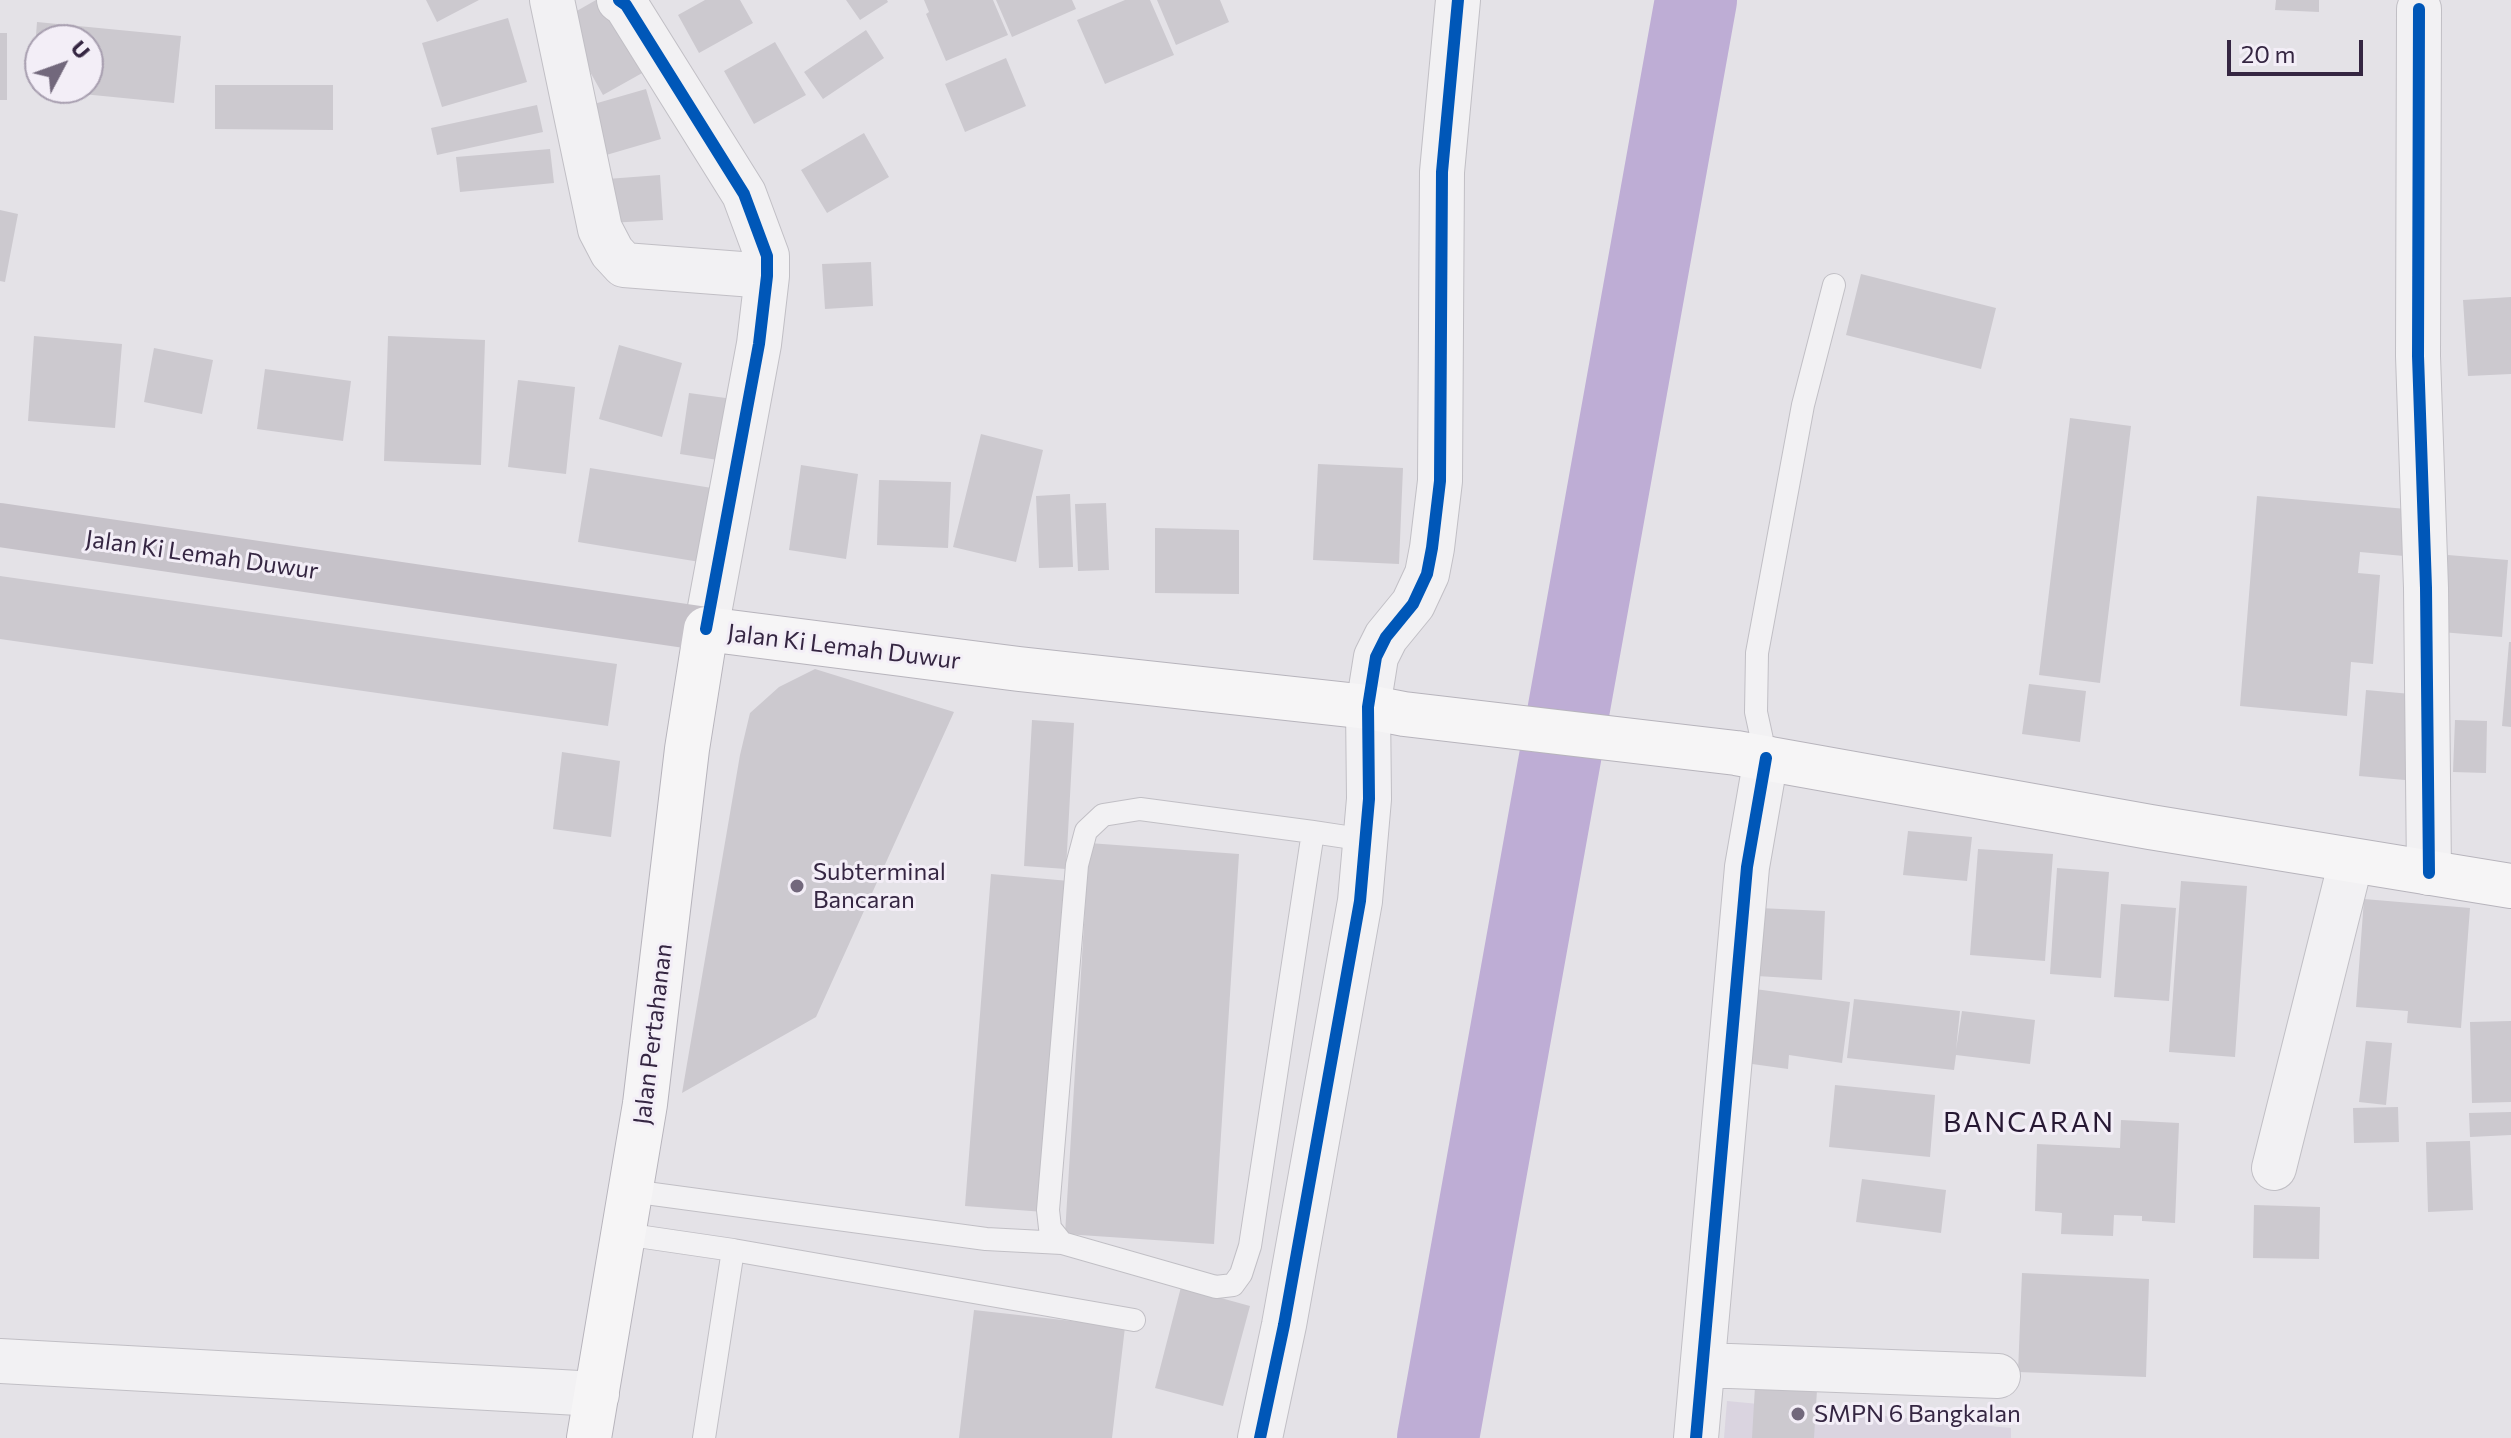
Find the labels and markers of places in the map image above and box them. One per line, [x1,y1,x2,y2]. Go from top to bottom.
place label: Subterminal Bancaran [813,858,946,914]
marker: Subterminal Bancaran [788,877,806,895]
place label: SMPN 6 Bangkalan [1814,1400,2021,1428]
marker: SMPN 6 Bangkalan [1789,1405,1807,1423]

